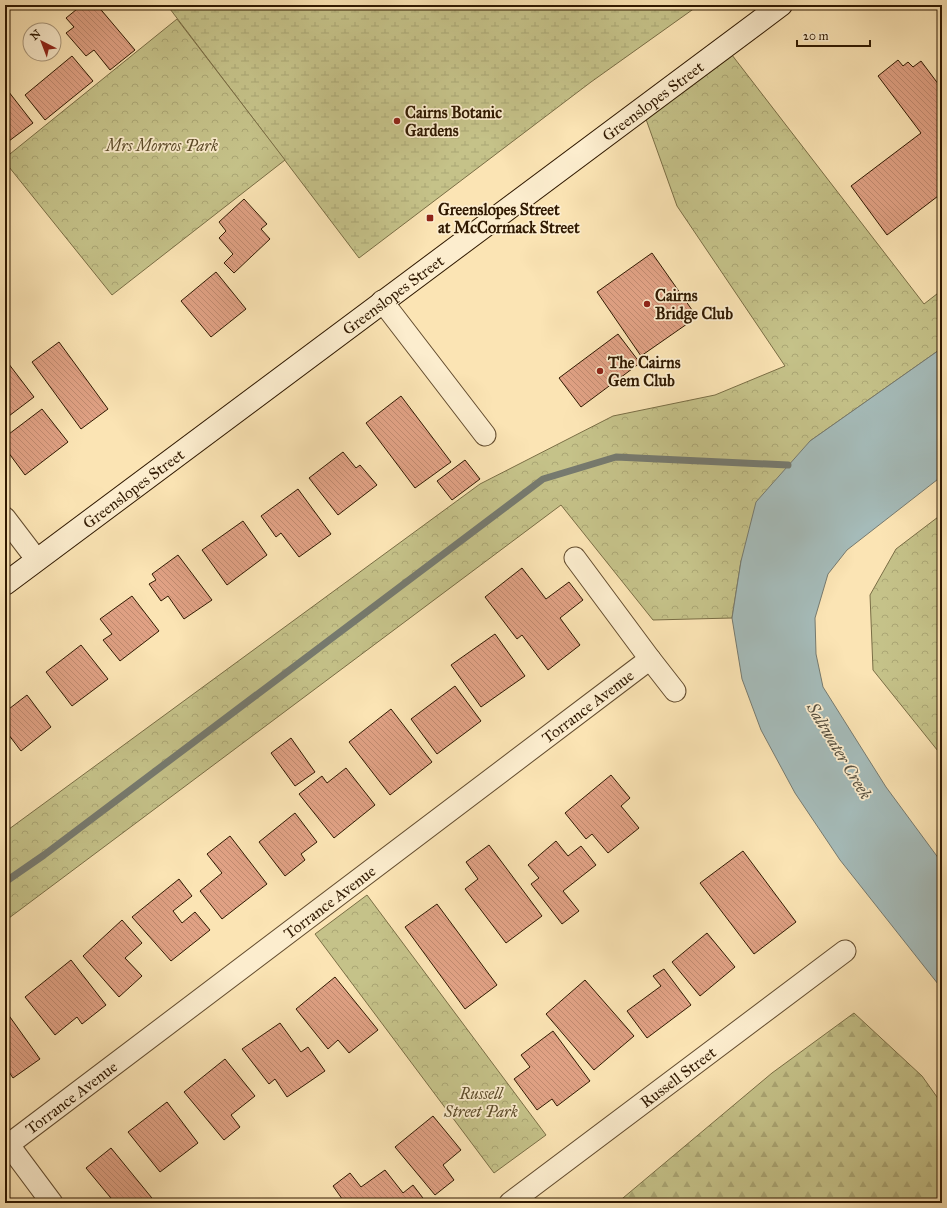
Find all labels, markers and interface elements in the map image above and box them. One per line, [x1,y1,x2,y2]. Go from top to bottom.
north arrow [22,22,62,62]
scale bar [797,22,870,48]
text: N [28,27,44,43]
text: 20 m [803,29,829,43]
street label: Greenslopes Street [598,57,707,145]
place label: Cairns Botanic Gardens [405,103,502,140]
marker: Cairns Botanic Gardens [392,116,402,126]
park label: Mrs Morros Park [104,136,218,155]
place label: Greenslopes Street at McCormack Street [438,200,580,237]
marker: Greenslopes Street at McCormack Street [425,213,435,223]
street label: Greenslopes Street [338,250,448,339]
place label: Cairns Bridge Club [655,286,733,324]
marker: Cairns Bridge Club [642,299,652,309]
place label: The Cairns Gem Club [607,353,681,390]
marker: The Cairns Gem Club [595,366,605,376]
street label: Greenslopes Street [79,444,188,532]
street label: Torrance Avenue [538,665,638,747]
water label: Saltwater Creek [801,698,876,804]
street label: Torrance Avenue [280,861,379,943]
street label: Russell Street [636,1042,720,1111]
street label: Torrance Avenue [21,1056,121,1138]
park label: Russell Street Park [443,1084,518,1121]

